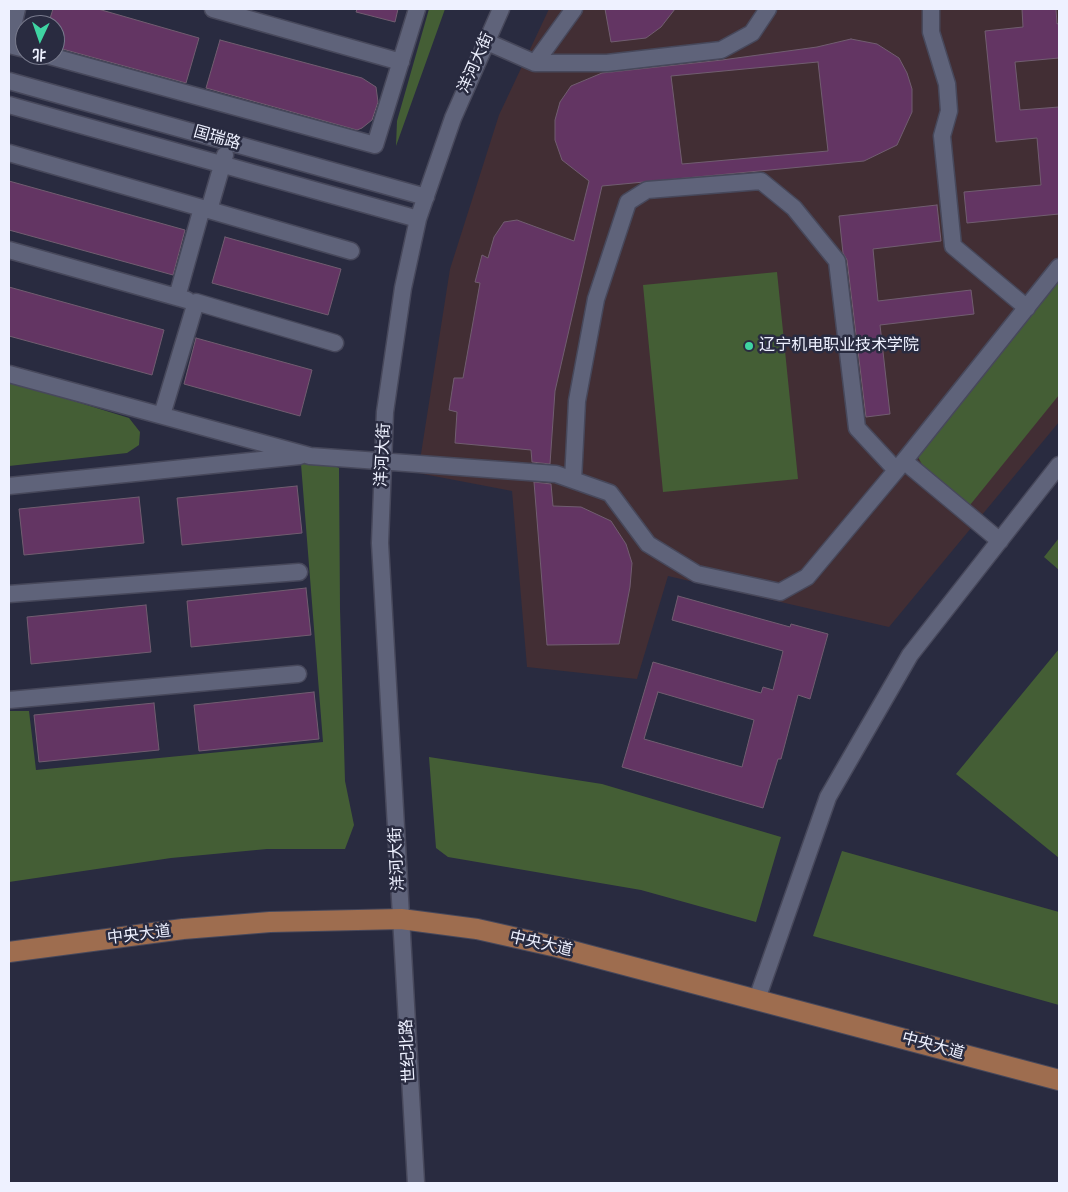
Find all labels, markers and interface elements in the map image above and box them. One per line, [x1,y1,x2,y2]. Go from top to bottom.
north arrow [15,15,65,65]
street label: 洋河大街 [454,30,498,96]
text: 北 [32,46,47,63]
street label: 国瑞路 [191,122,243,154]
place label: 辽宁机电职业技术学院 [759,336,919,356]
marker: 辽宁机电职业技术学院 [743,340,755,352]
street label: 洋河大街 [372,423,394,487]
street label: 洋河大街 [386,827,408,891]
street label: 中央大道 [106,922,172,948]
street label: 中央大道 [508,927,574,961]
street label: 世纪北路 [397,1019,419,1083]
street label: 中央大道 [900,1028,966,1064]

